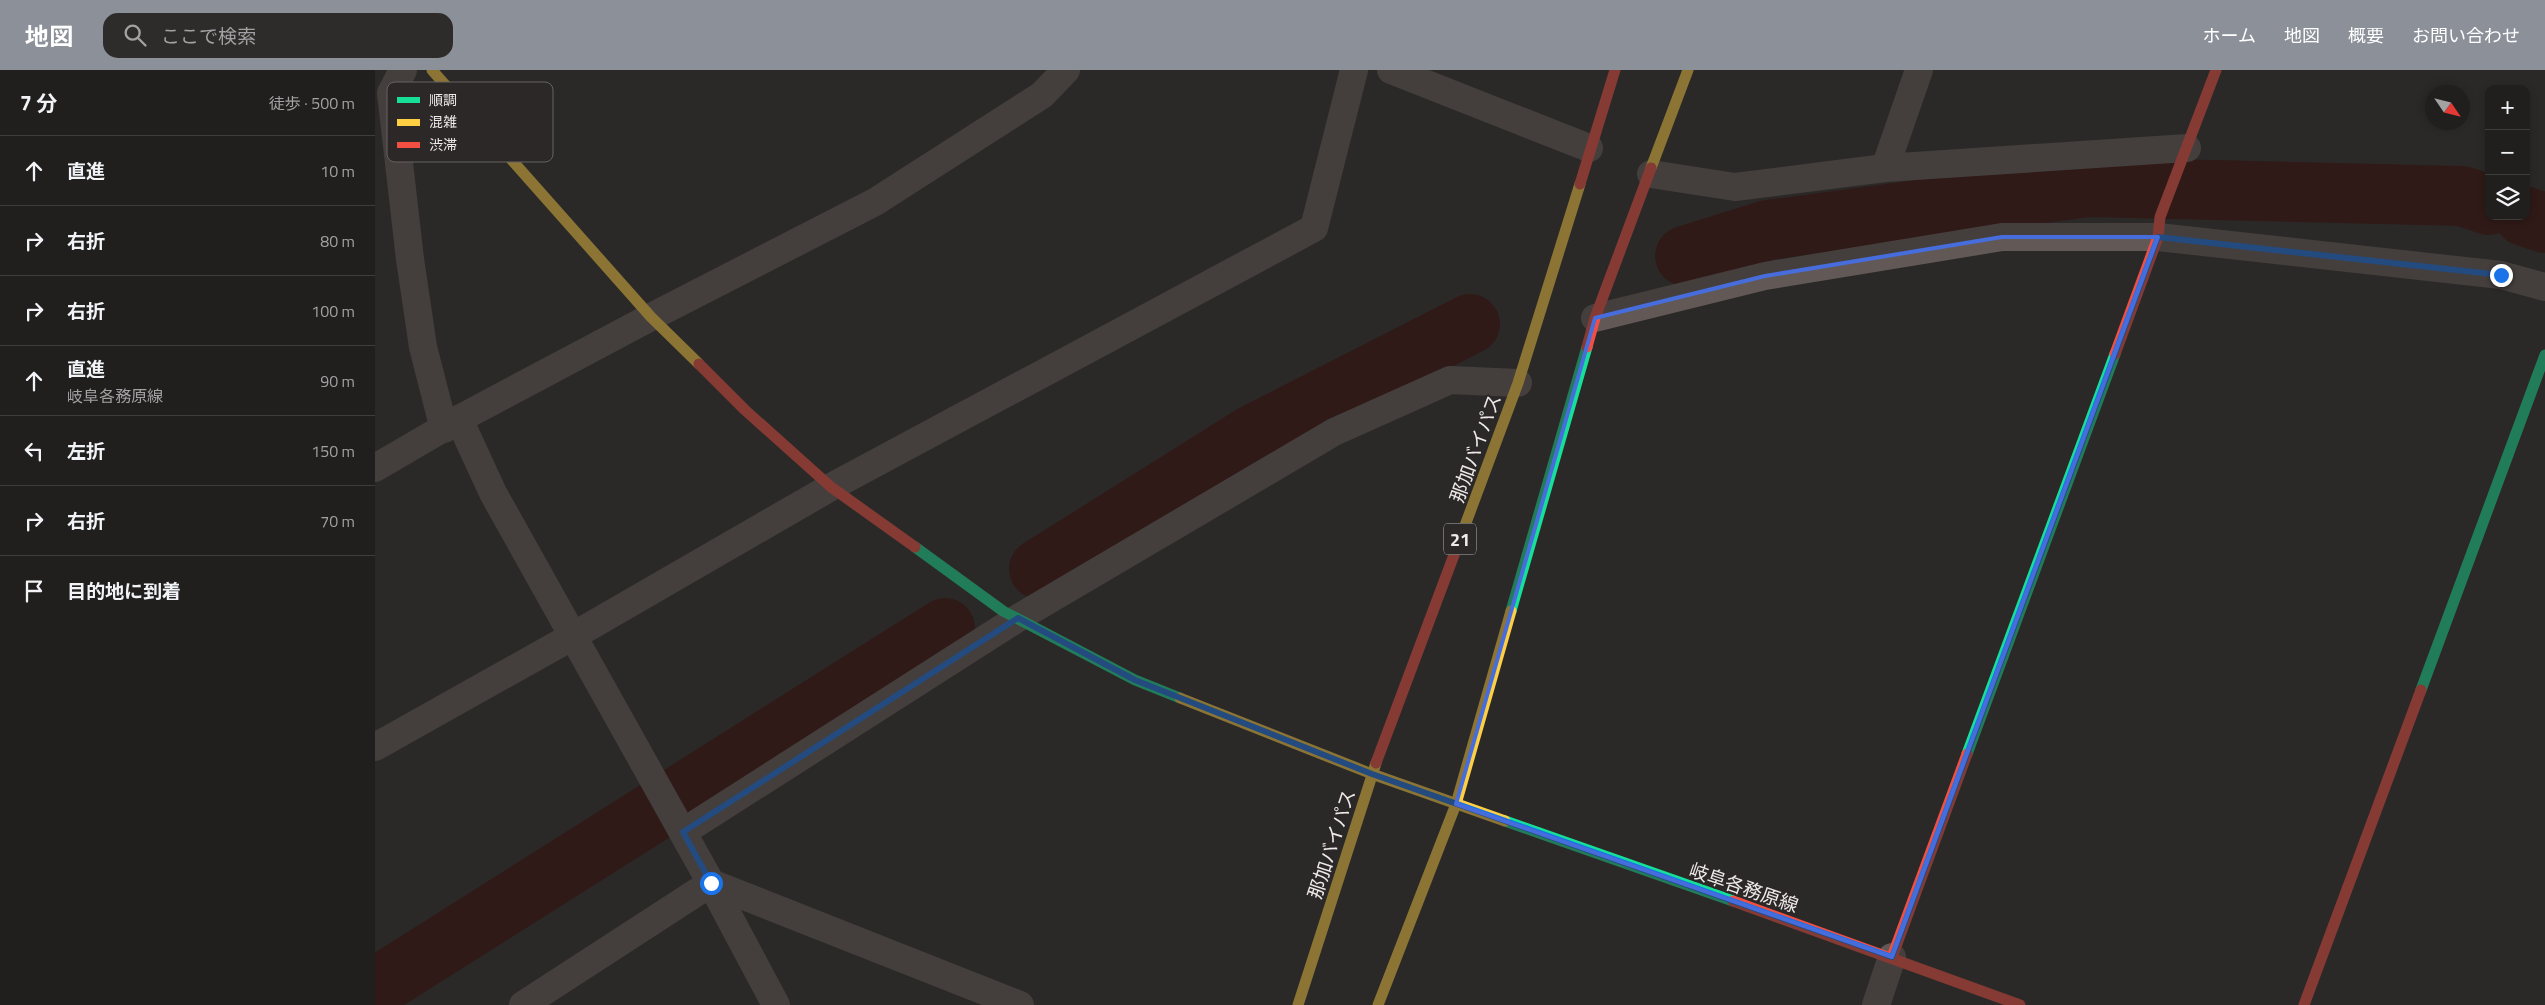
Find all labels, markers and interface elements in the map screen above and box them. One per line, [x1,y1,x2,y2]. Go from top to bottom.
search box [103,13,453,58]
text: 地図 [25,18,73,54]
icon: search [121,21,149,49]
text: ここで検索 [161,21,256,50]
text: ホーム [2203,22,2256,49]
text: 地図 [2284,22,2320,49]
text: 概要 [2348,22,2384,49]
text: お問い合わせ [2412,22,2520,49]
legend [387,82,553,162]
north arrow [2425,85,2470,130]
map controls [2485,85,2530,220]
button: + [2485,85,2530,130]
text: 7 分 [20,87,57,119]
text: 順調 [429,89,457,110]
text: 徒歩 · 500 m [269,91,355,115]
text: 混雑 [429,111,457,132]
button: − [2485,130,2530,175]
text: 渋滞 [429,134,457,155]
text: 直進 [67,156,105,185]
icon: ahead [20,157,48,185]
text: 10 m [320,159,355,183]
button: layers [2485,175,2530,220]
text: 右折 [67,226,105,255]
icon: right [20,227,48,255]
text: 80 m [320,229,355,253]
route end [2490,264,2513,287]
text: 右折 [67,296,105,325]
icon: right [20,297,48,325]
text: 100 m [311,299,355,323]
text: 直進 [67,354,105,383]
icon: ahead [20,367,48,395]
text: 90 m [320,369,355,393]
text: 岐阜各務原線 [67,384,163,408]
street label: 那加バイパス [1442,390,1508,506]
text: 左折 [67,436,105,465]
icon: left [20,437,48,465]
text: 150 m [311,439,355,463]
text: 右折 [67,506,105,535]
icon: right [20,507,48,535]
text: 70 m [320,509,355,533]
road number: 21 [1444,524,1476,554]
text: 目的地に到着 [67,576,181,605]
icon: arrive [20,577,48,605]
street label: 那加バイパス [1300,785,1362,903]
street label: 岐阜各務原線 [1685,855,1803,919]
route start [700,872,723,895]

